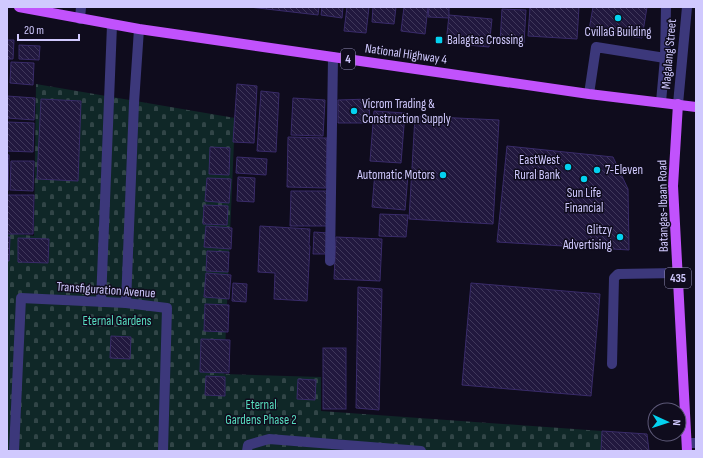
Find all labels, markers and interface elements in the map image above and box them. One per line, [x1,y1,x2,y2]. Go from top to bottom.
marker: CvillaG Building [613,13,623,23]
scale bar [18,16,79,42]
street label: Magalang Street [658,18,680,90]
text: 20 m [24,23,44,38]
place label: CvillaG Building [585,24,651,40]
place label: Balagtas Crossing [447,32,524,48]
marker: Balagtas Crossing [434,35,444,45]
street label: National Highway 4 [364,40,449,68]
road number: 4 [341,49,355,69]
place label: Vicrom Trading & Construction Supply [362,96,451,127]
marker: Vicrom Trading & Construction Supply [349,106,359,116]
place label: EastWest Rural Bank [514,152,560,183]
street label: Batangas-Ibaan Road [654,160,672,252]
marker: EastWest Rural Bank [563,162,573,172]
place label: 7-Eleven [605,162,643,178]
marker: 7-Eleven [592,165,602,175]
place label: Automatic Motors [356,167,435,183]
marker: Automatic Motors [438,170,448,180]
marker: Sun Life Financial [579,174,589,184]
place label: Sun Life Financial [565,185,603,216]
place label: Glitzy Advertising [562,222,612,253]
marker: Glitzy Advertising [615,232,625,242]
road number: 435 [665,268,691,288]
street label: Transfiguration Avenue [56,279,156,301]
park label: Eternal Gardens [82,313,152,329]
park label: Eternal Gardens Phase 2 [225,397,297,428]
north arrow [647,402,687,442]
text: N [670,419,683,426]

